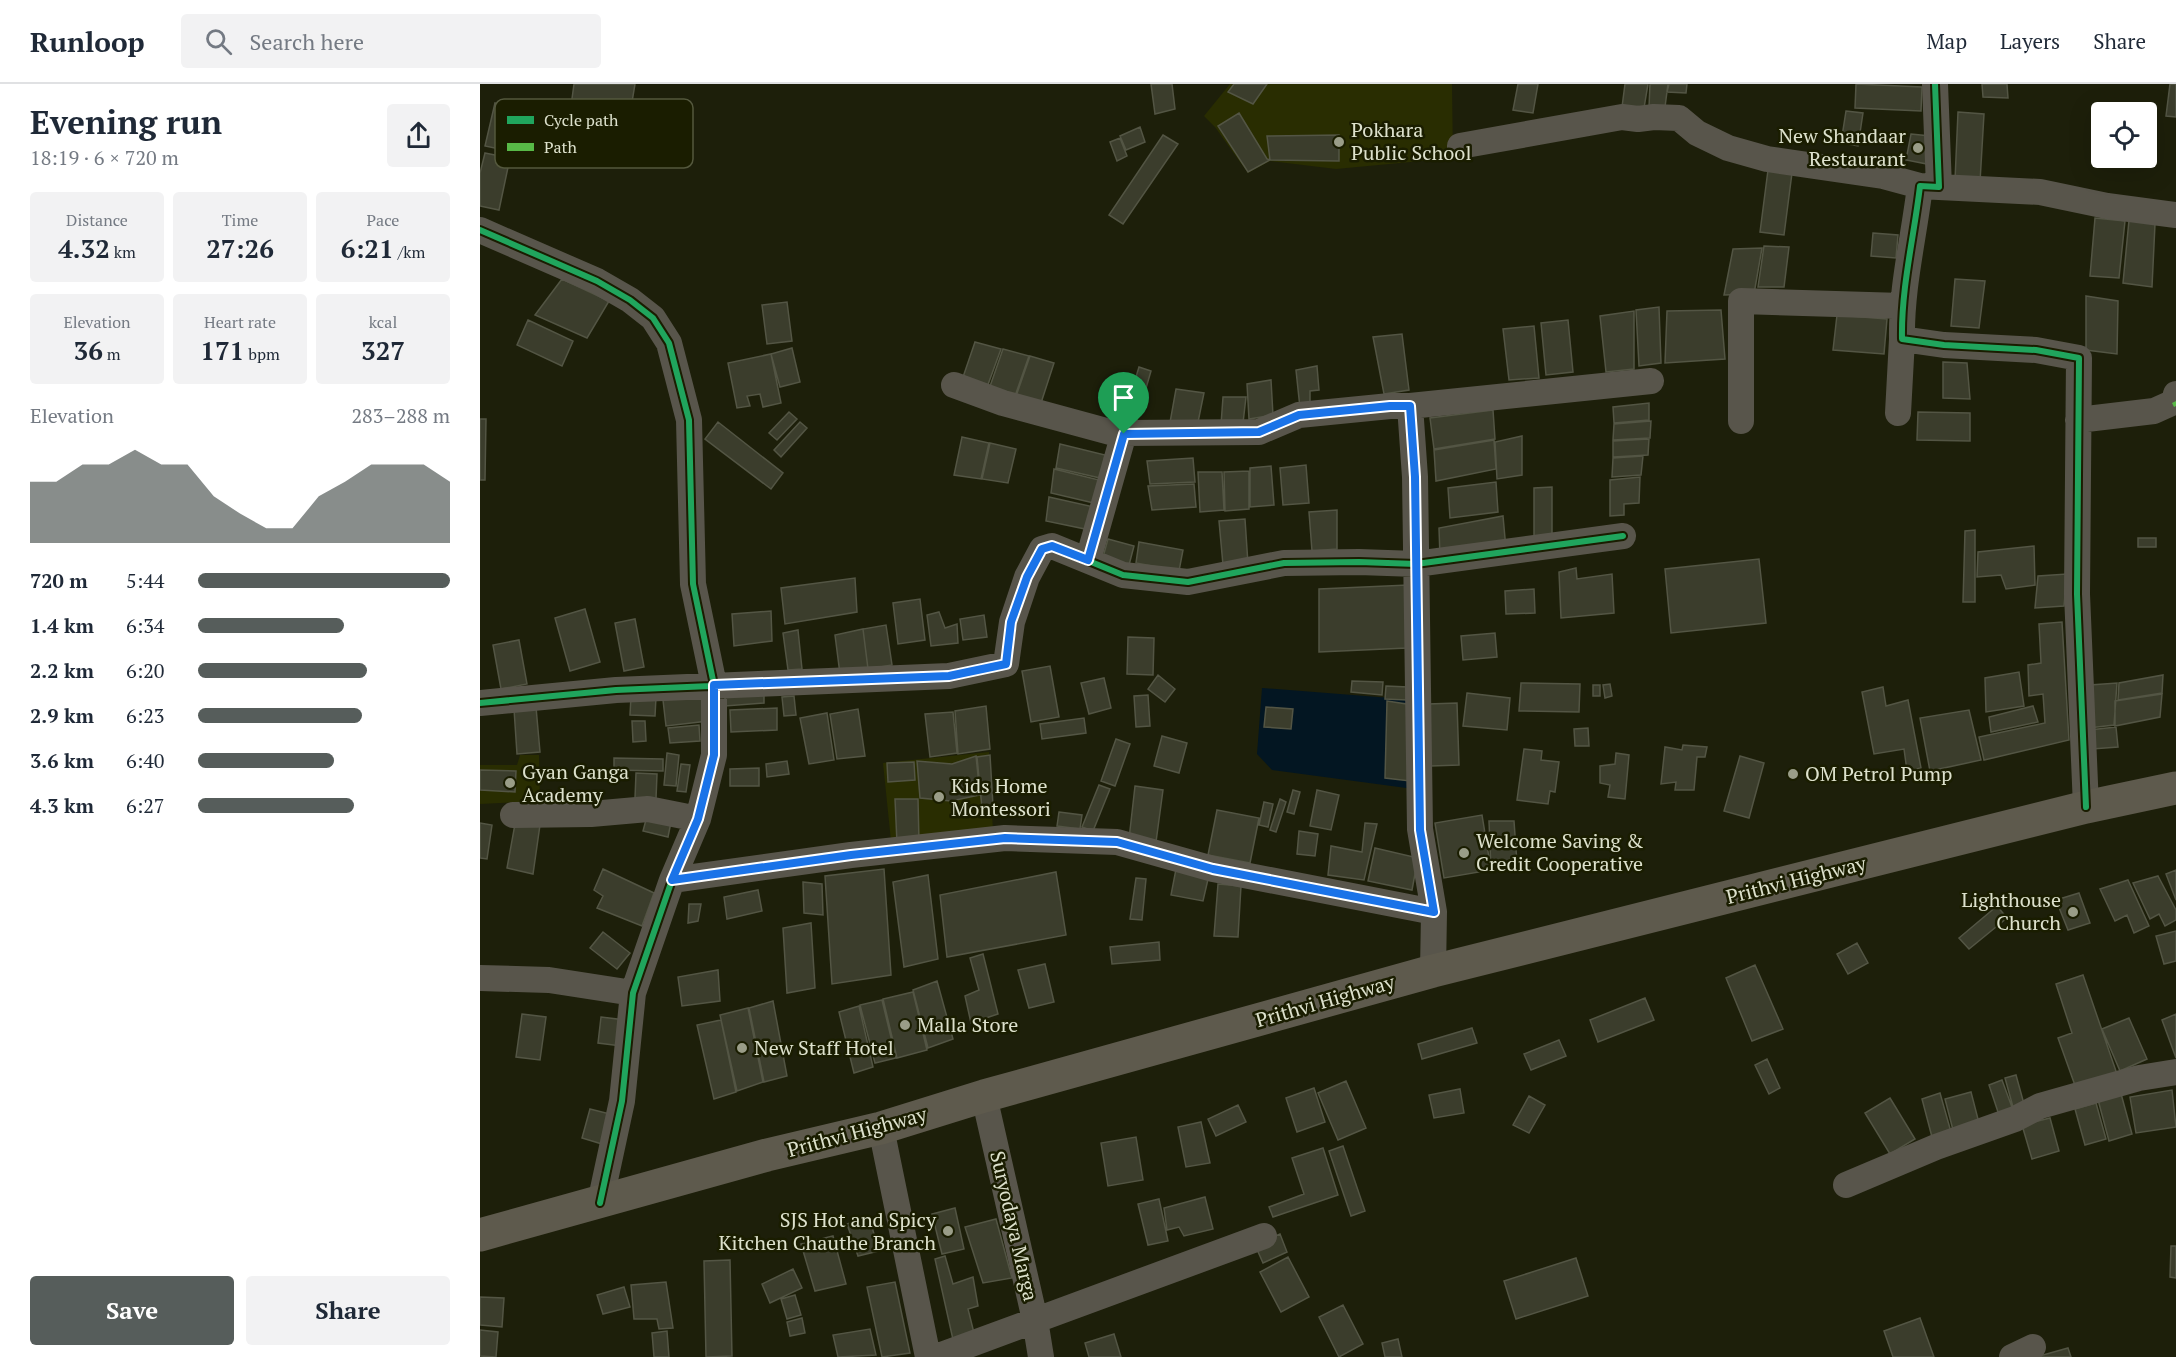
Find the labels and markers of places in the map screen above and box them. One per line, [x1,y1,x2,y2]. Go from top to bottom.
place label: Pokhara Public School [1351,116,1471,166]
place label: New Shandaar Restaurant [1778,122,1907,172]
marker: Pokhara Public School [1332,135,1346,149]
marker: New Shandaar Restaurant [1911,141,1925,155]
pin [1098,372,1149,434]
place label: Gyan Ganga Academy [522,758,629,808]
place label: OM Petrol Pump [1805,760,1952,787]
marker: OM Petrol Pump [1786,767,1800,781]
place label: Kids Home Montessori [951,772,1051,822]
marker: Gyan Ganga Academy [503,776,517,790]
marker: Kids Home Montessori [932,790,946,804]
place label: Welcome Saving & Credit Cooperative [1476,827,1643,877]
marker: Welcome Saving & Credit Cooperative [1457,846,1471,860]
place label: Lighthouse Church [1961,886,2061,936]
marker: Lighthouse Church [2066,905,2080,919]
place label: Malla Store [917,1011,1018,1038]
marker: Malla Store [898,1018,912,1032]
place label: New Staff Hotel [754,1034,894,1061]
marker: New Staff Hotel [735,1041,749,1055]
place label: SJS Hot and Spicy Kitchen Chauthe Branch [718,1206,937,1256]
marker: SJS Hot and Spicy Kitchen Chauthe Branch [941,1224,955,1238]

